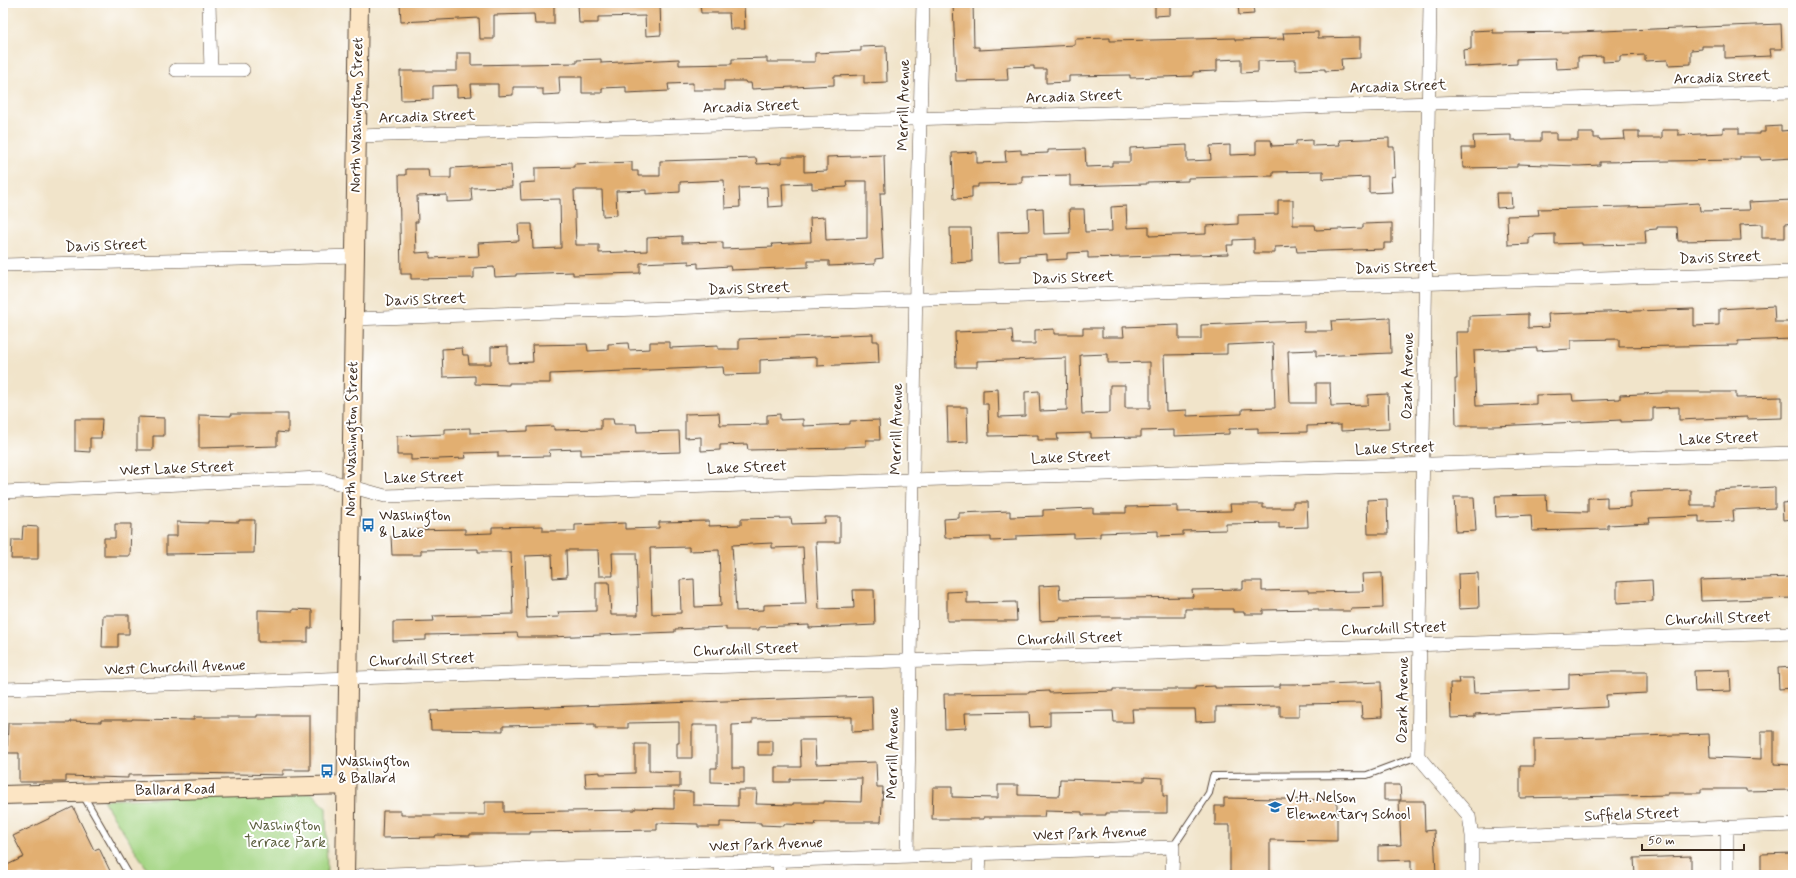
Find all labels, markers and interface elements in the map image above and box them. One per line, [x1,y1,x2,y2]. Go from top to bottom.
street label: North Washington Street [346,37,369,193]
street label: Merrill Avenue [893,59,915,151]
street label: Arcadia Street [1673,66,1771,90]
street label: Arcadia Street [1349,75,1447,99]
street label: Arcadia Street [1025,85,1123,109]
street label: Arcadia Street [702,95,800,119]
street label: Arcadia Street [378,105,476,129]
street label: Davis Street [65,235,147,257]
street label: Davis Street [1679,247,1761,269]
street label: Davis Street [1355,257,1437,279]
street label: Davis Street [1032,267,1114,289]
street label: Davis Street [708,278,790,300]
street label: Davis Street [384,289,466,311]
street label: Ozark Avenue [1397,332,1419,420]
street label: North Washington Street [341,361,364,517]
street label: Merrill Avenue [886,383,908,475]
street label: Lake Street [1679,428,1759,450]
street label: Lake Street [1355,438,1435,460]
street label: Lake Street [1031,447,1111,469]
street label: West Lake Street [119,457,235,481]
street label: Lake Street [707,457,787,479]
street label: Lake Street [384,467,464,489]
place label: Washington & Lake [379,506,451,543]
bus stop icon: Washington & Lake [360,517,376,533]
street label: Churchill Street [1665,607,1771,631]
street label: Churchill Street [1341,617,1447,641]
street label: Churchill Street [1017,627,1123,651]
street label: Churchill Street [693,638,799,662]
street label: Churchill Street [369,648,475,672]
street label: West Churchill Avenue [104,656,246,680]
street label: Ozark Avenue [1392,656,1414,744]
street label: Merrill Avenue [882,707,904,799]
place label: Washington & Ballard [338,752,410,789]
bus stop icon: Washington & Ballard [319,763,335,779]
street label: Ballard Road [135,779,215,801]
place label: V.H. Nelson Elementary School [1286,788,1411,825]
school or university icon: V.H. Nelson Elementary School [1267,799,1283,815]
street label: Suffield Street [1584,803,1680,827]
park label: Washington Terrace Park [244,816,326,853]
street label: West Park Avenue [1033,822,1147,846]
scale bar [1642,826,1744,852]
street label: West Park Avenue [709,833,823,857]
text: 50 m [1648,833,1675,849]

